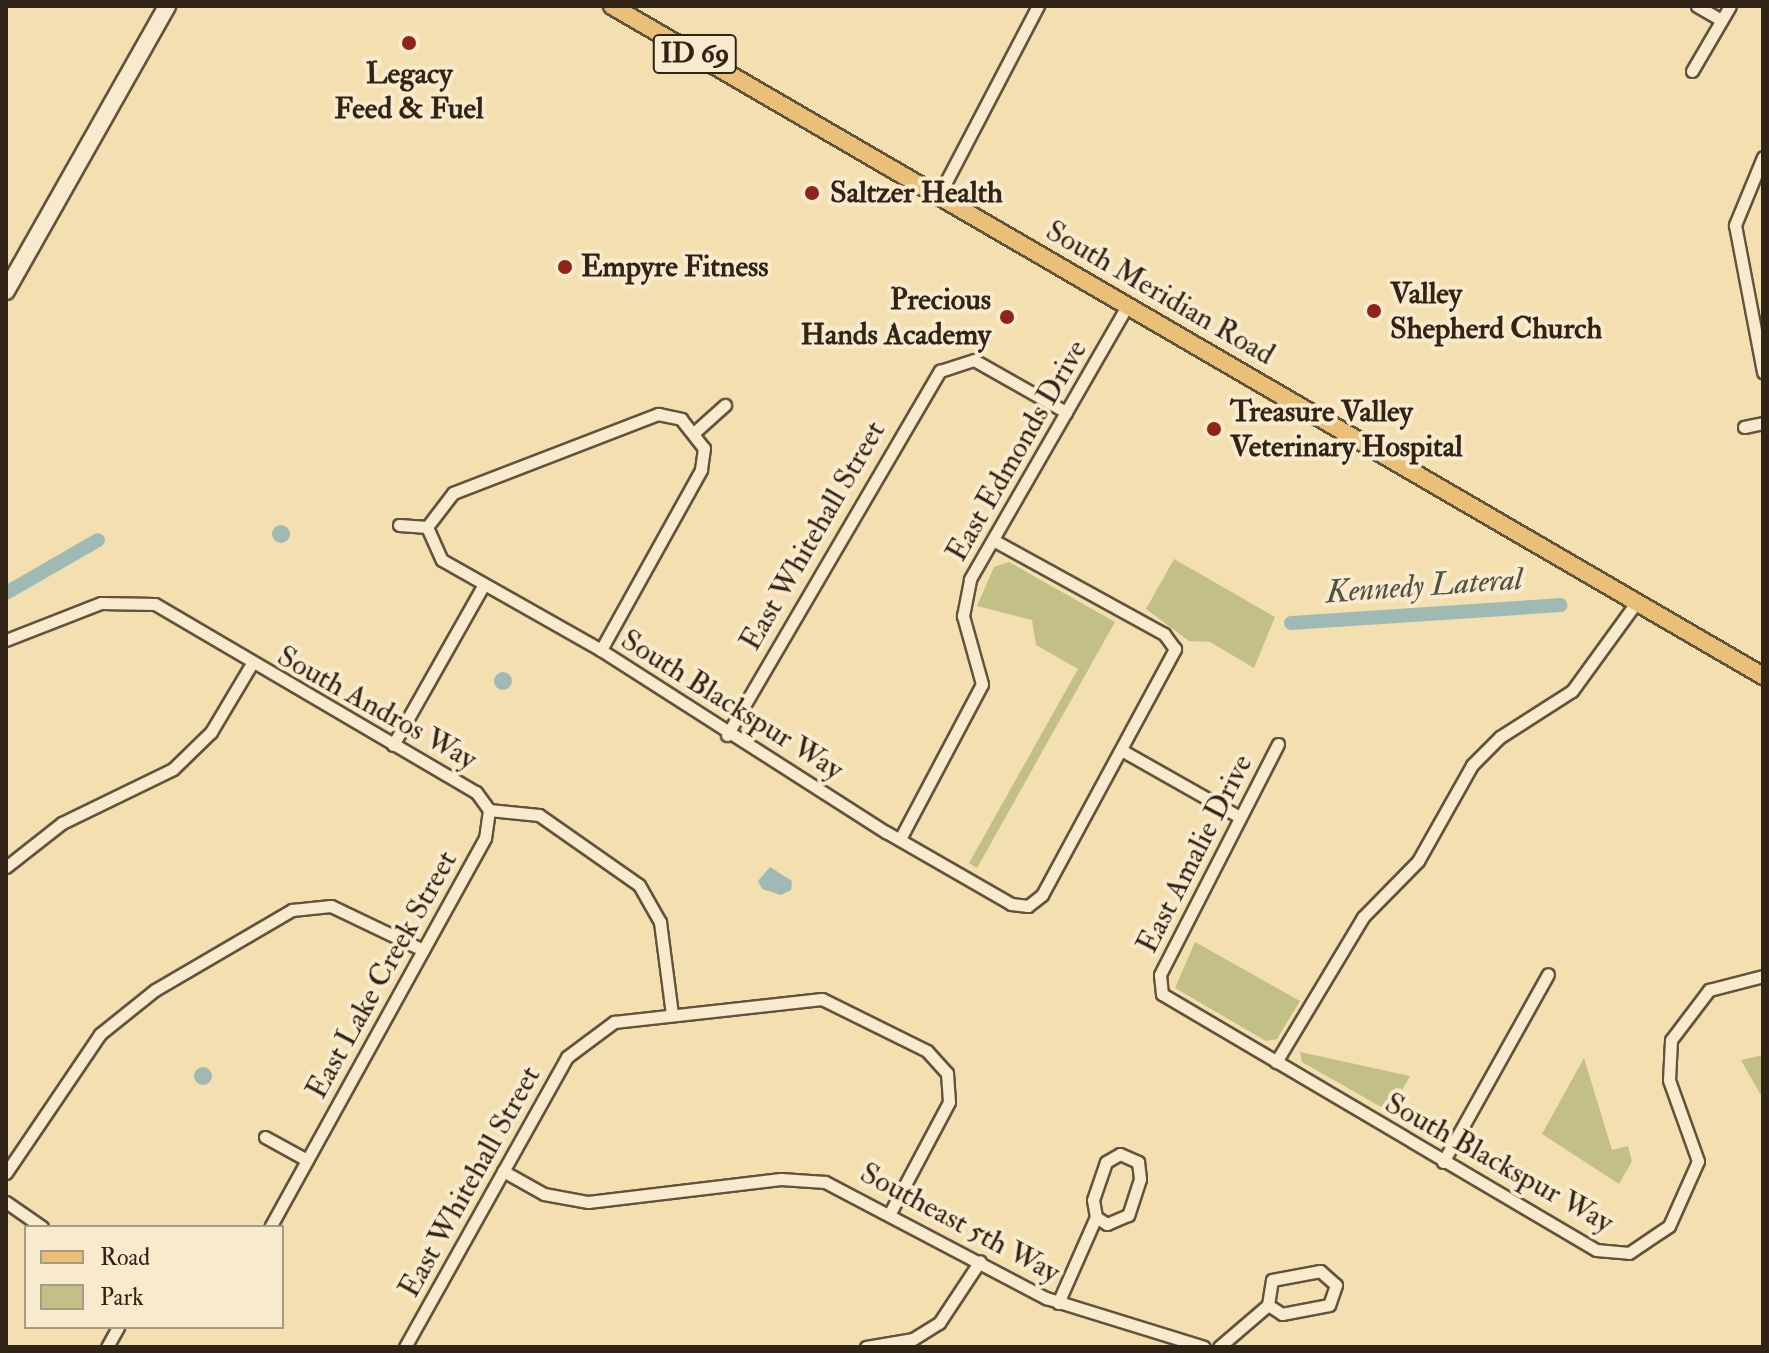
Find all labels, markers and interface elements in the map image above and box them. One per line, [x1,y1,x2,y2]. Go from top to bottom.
road number: ID 69 [651,30,739,78]
marker: Legacy Feed & Fuel [400,34,418,52]
place label: Legacy Feed & Fuel [334,56,484,126]
place label: Saltzer Health [830,175,1003,211]
marker: Saltzer Health [801,182,823,204]
street label: South Meridian Road [1039,213,1281,373]
place label: Empyre Fitness [581,249,769,285]
marker: Empyre Fitness [556,258,574,276]
place label: Valley Shepherd Church [1390,276,1602,346]
place label: Precious Hands Academy [801,282,991,352]
marker: Valley Shepherd Church [1365,302,1383,320]
marker: Precious Hands Academy [998,308,1016,326]
street label: East Edmonds Drive [939,334,1095,568]
place label: Treasure Valley Veterinary Hospital [1230,394,1463,464]
street label: East Whitehall Street [733,415,893,657]
marker: Treasure Valley Veterinary Hospital [1205,420,1223,438]
water label: Kennedy Lateral [1325,560,1523,612]
street label: South Blackspur Way [614,622,850,788]
street label: South Andros Way [271,638,483,778]
street label: East Amalie Drive [1129,749,1261,959]
street label: East Lake Creek Street [299,845,465,1105]
street label: East Whitehall Street [391,1060,549,1304]
street label: South Blackspur Way [1379,1085,1619,1241]
street label: Southeast 5th Way [854,1155,1066,1291]
legend [24,1225,284,1329]
text: Road [100,1242,150,1273]
text: Park [100,1282,144,1313]

